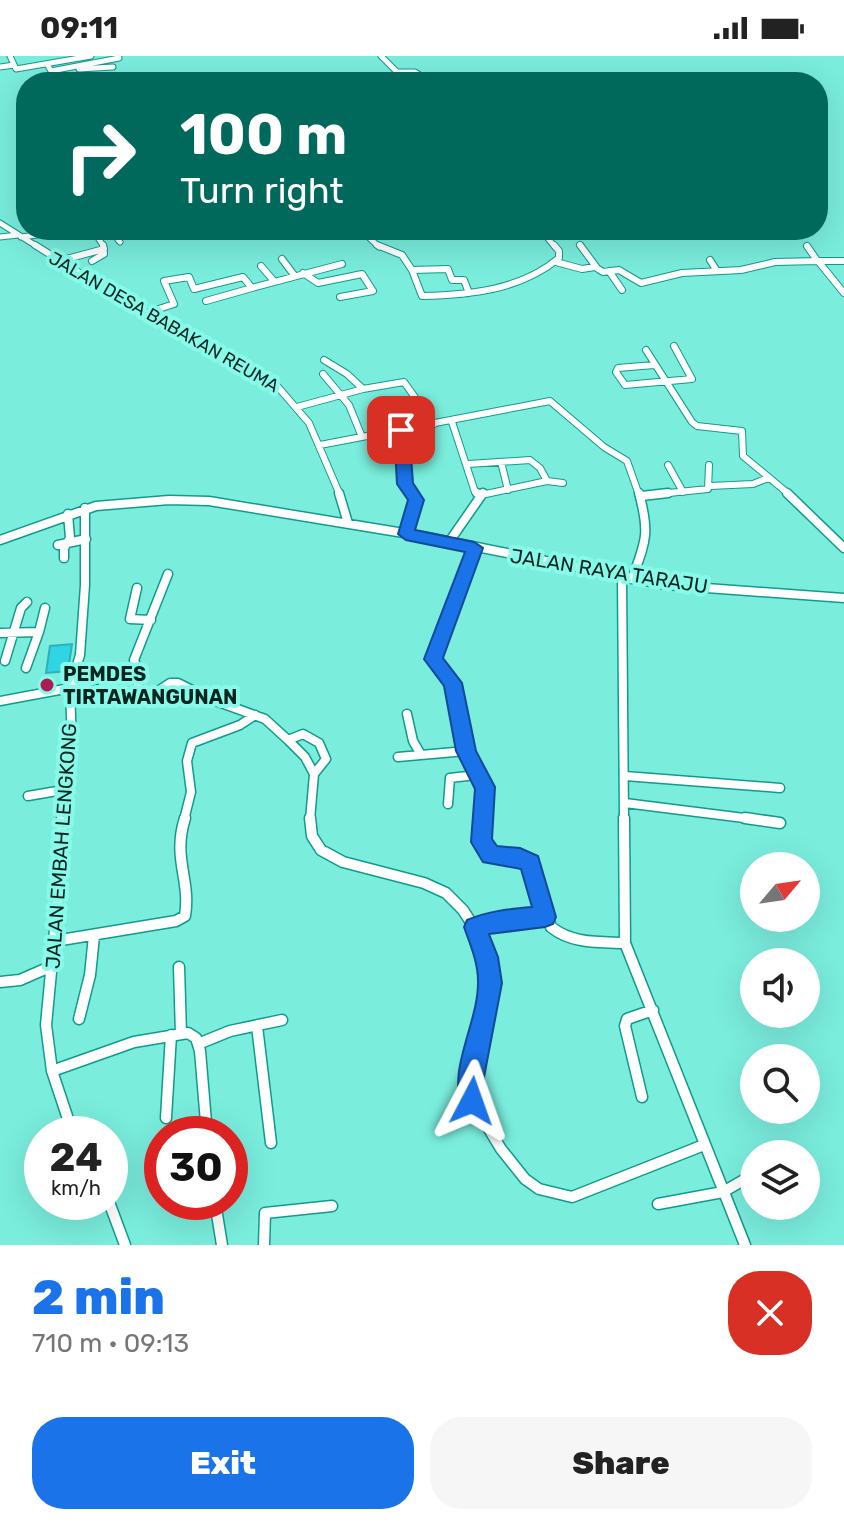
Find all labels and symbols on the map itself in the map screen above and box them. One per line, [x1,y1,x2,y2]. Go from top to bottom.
street label: JALAN DESA BABAKAN REUMA [45,247,283,397]
pin [367,396,435,464]
street label: JALAN RAYA TARAJU [509,544,709,598]
place label: PEMDES TIRTAWANGUNAN [63,662,237,709]
marker: PEMDES TIRTAWANGUNAN [38,676,56,694]
street label: JALAN EMBAH LENGKONG [40,722,82,970]
north arrow [740,852,820,932]
position arrow [430,1059,514,1143]
speed limit sign: 30 [144,1116,248,1220]

